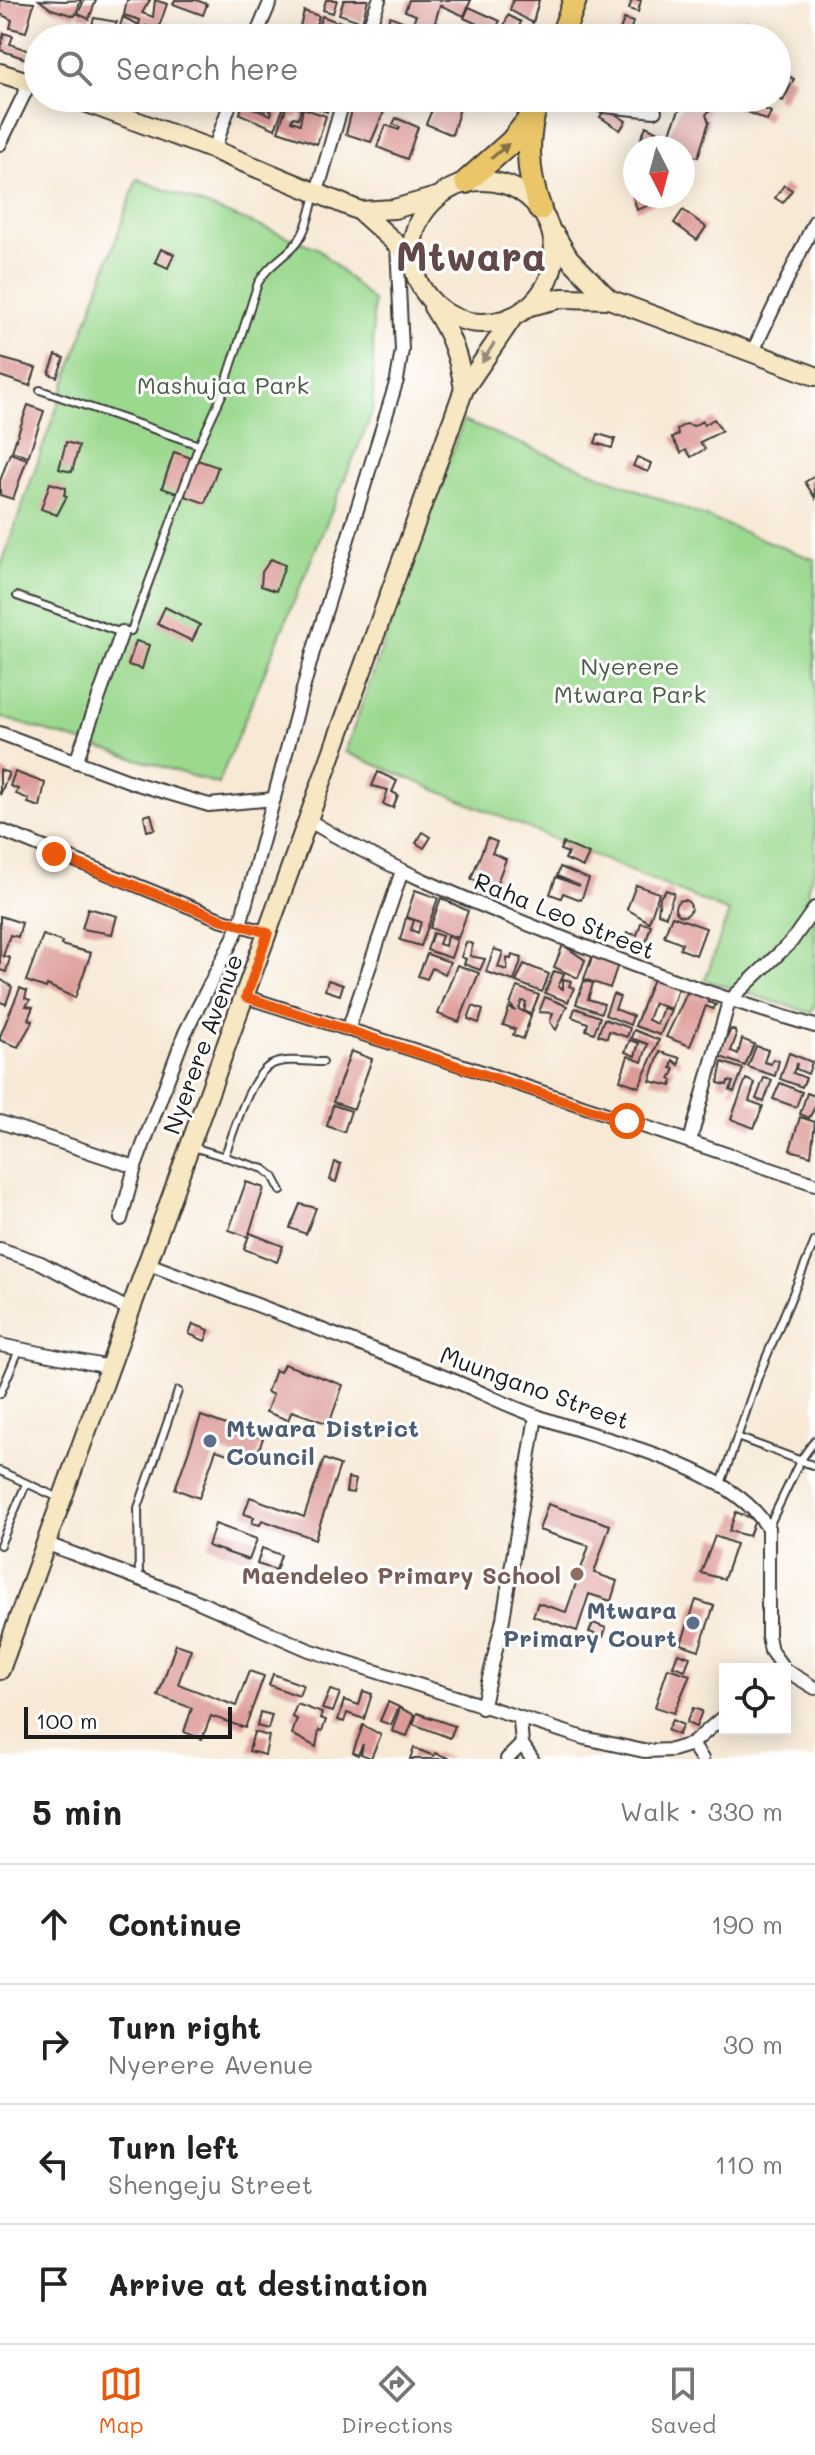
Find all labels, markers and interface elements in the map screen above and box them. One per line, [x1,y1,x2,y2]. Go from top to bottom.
search box [24,24,791,112]
icon: search [52,46,96,90]
text: Search here [116,48,299,88]
north arrow [623,136,695,208]
one-way arrow [490,143,510,160]
district label: Mtwara [396,229,546,281]
one-way arrow [481,342,495,364]
park label: Mashujaa Park [137,369,309,400]
park label: Nyerere Mtwara Park [554,650,706,709]
route end [36,836,72,872]
street label: Raha Leo Street [470,865,660,965]
street label: Nyerere Avenue [155,950,249,1138]
route start [609,1103,645,1139]
street label: Muungano Street [436,1338,634,1436]
place label: Mtwara District Council [226,1412,419,1471]
marker: Mtwara District Council [201,1432,219,1450]
place label: Maendeleo Primary School [241,1559,561,1590]
marker: Maendeleo Primary School [568,1565,586,1583]
place label: Mtwara Primary Court [503,1594,677,1653]
marker: Mtwara Primary Court [684,1614,702,1632]
map controls [719,1663,791,1735]
button: locate [719,1663,791,1735]
scale bar [24,1703,232,1739]
text: 100 m [36,1706,98,1735]
text: 5 min [32,1789,122,1834]
text: Walk · 330 m [620,1794,783,1828]
icon: ahead [32,1902,76,1946]
text: Continue [108,1904,241,1944]
text: 190 m [711,1907,783,1941]
text: Turn right [108,2007,261,2047]
icon: right [32,2022,76,2066]
text: 30 m [723,2027,783,2061]
text: Nyerere Avenue [108,2047,313,2081]
text: Turn left [108,2127,239,2167]
icon: left [32,2142,76,2186]
text: 110 m [715,2147,783,2181]
text: Shengeju Street [108,2167,313,2201]
icon: arrive [32,2262,76,2306]
text: Arrive at destination [108,2264,428,2304]
tab: Map [99,2362,144,2439]
tab: Directions [341,2362,453,2439]
tab: Saved [651,2362,716,2439]

